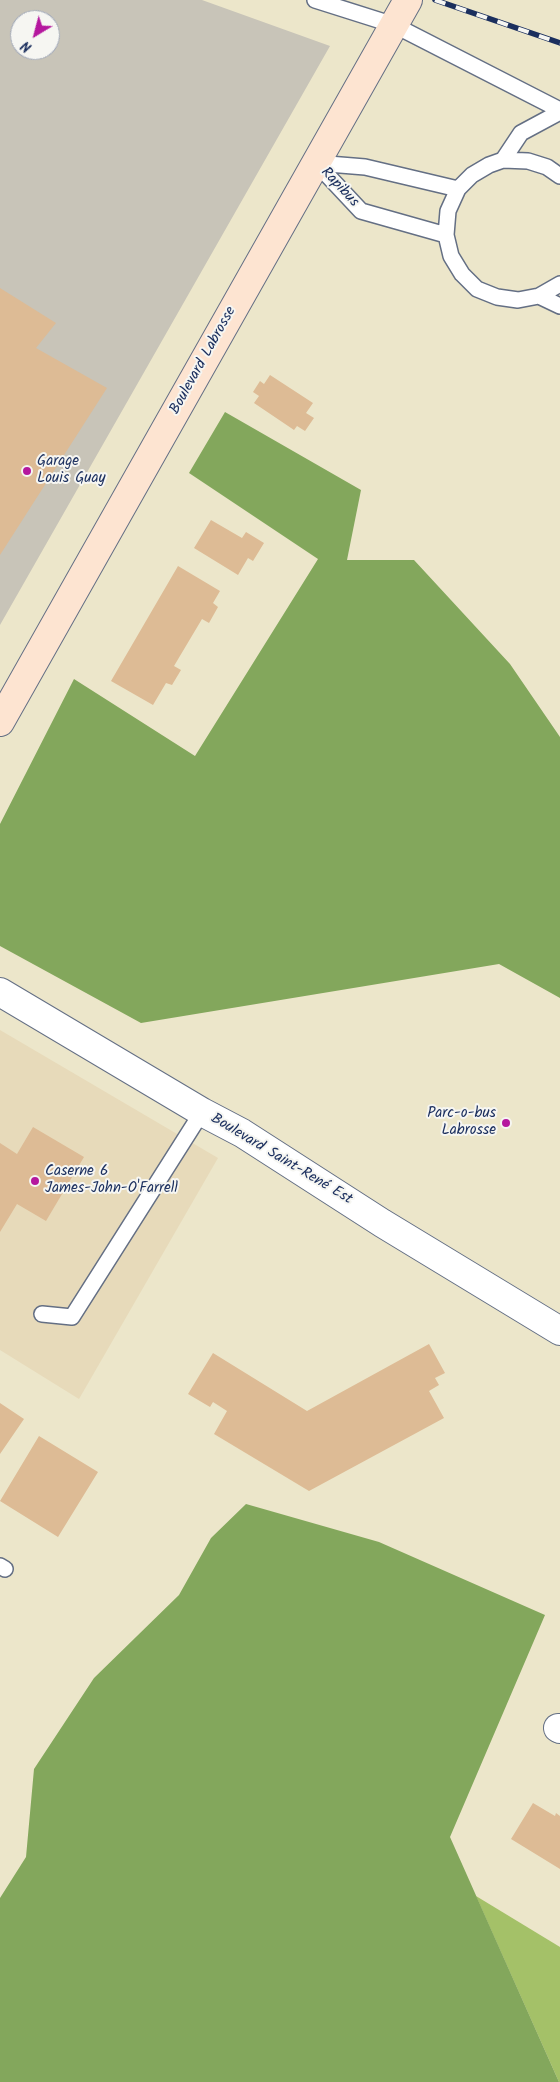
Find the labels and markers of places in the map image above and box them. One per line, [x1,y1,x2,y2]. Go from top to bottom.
place label: Garage Louis Guay [37,453,106,488]
marker: Garage Louis Guay [21,465,33,477]
place label: Parc-o-bus Labrosse [427,1105,496,1140]
marker: Parc-o-bus Labrosse [500,1117,512,1129]
place label: Caserne 6 James-John-O'Farrell [45,1163,178,1198]
marker: Caserne 6 James-John-O'Farrell [29,1175,41,1187]

